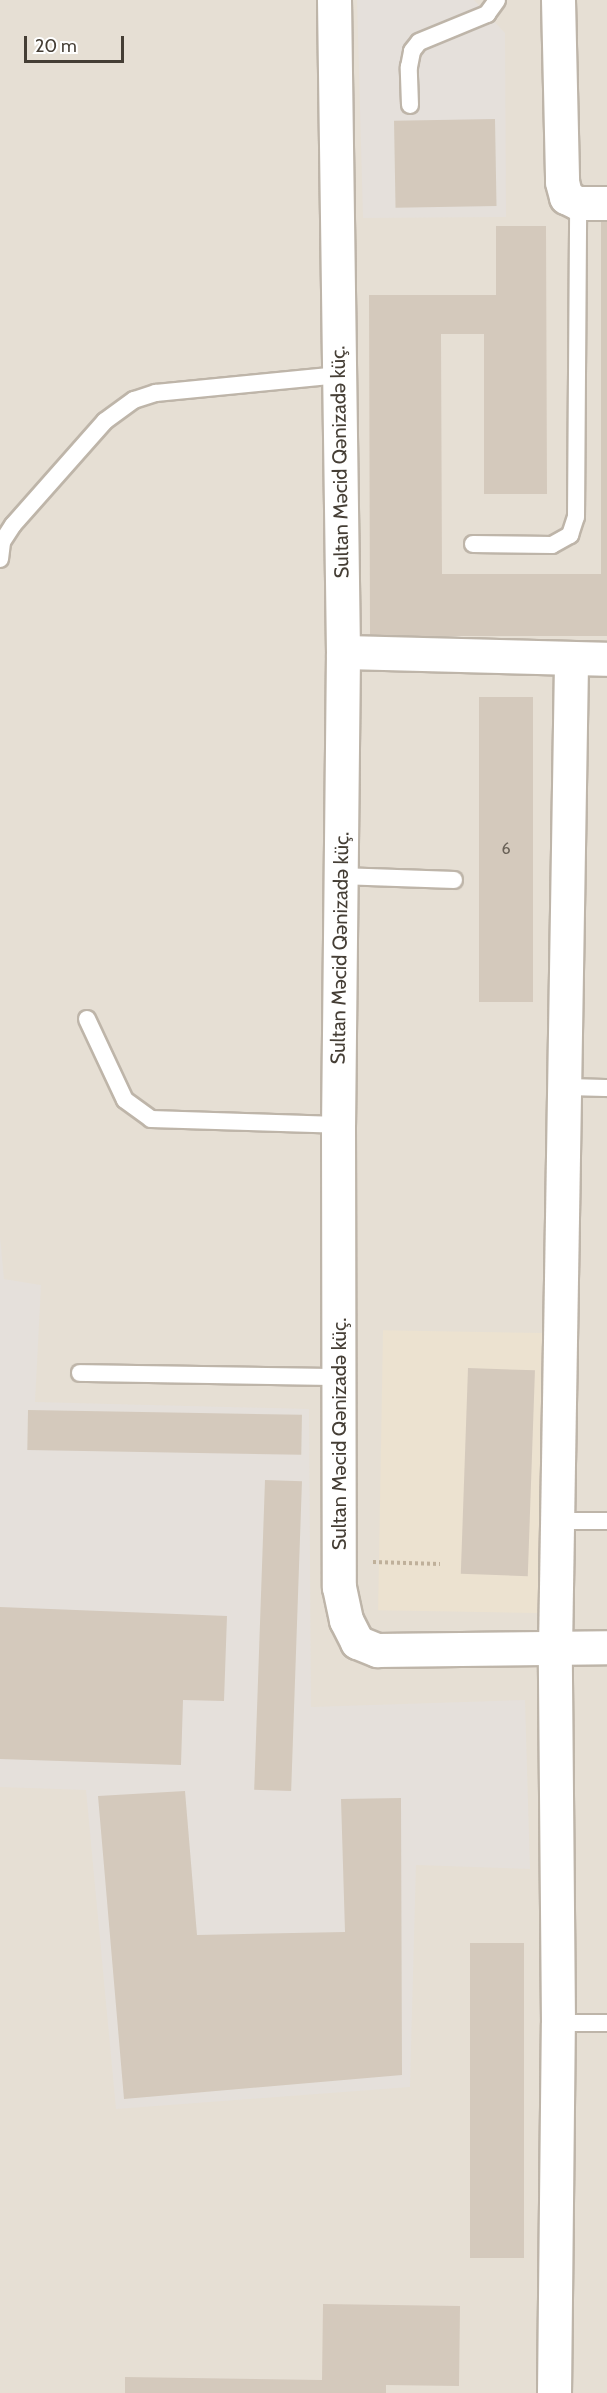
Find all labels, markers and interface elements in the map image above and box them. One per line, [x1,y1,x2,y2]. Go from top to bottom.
scale bar [27,24,128,62]
text: 20 m [35,35,77,57]
street label: Sultan Məcid Qənizadə küç. [326,345,354,579]
street label: Sultan Məcid Qənizadə küç. [326,831,354,1065]
house number: 6 [501,839,511,859]
street label: Sultan Məcid Qənizadə küç. [327,1318,351,1550]

